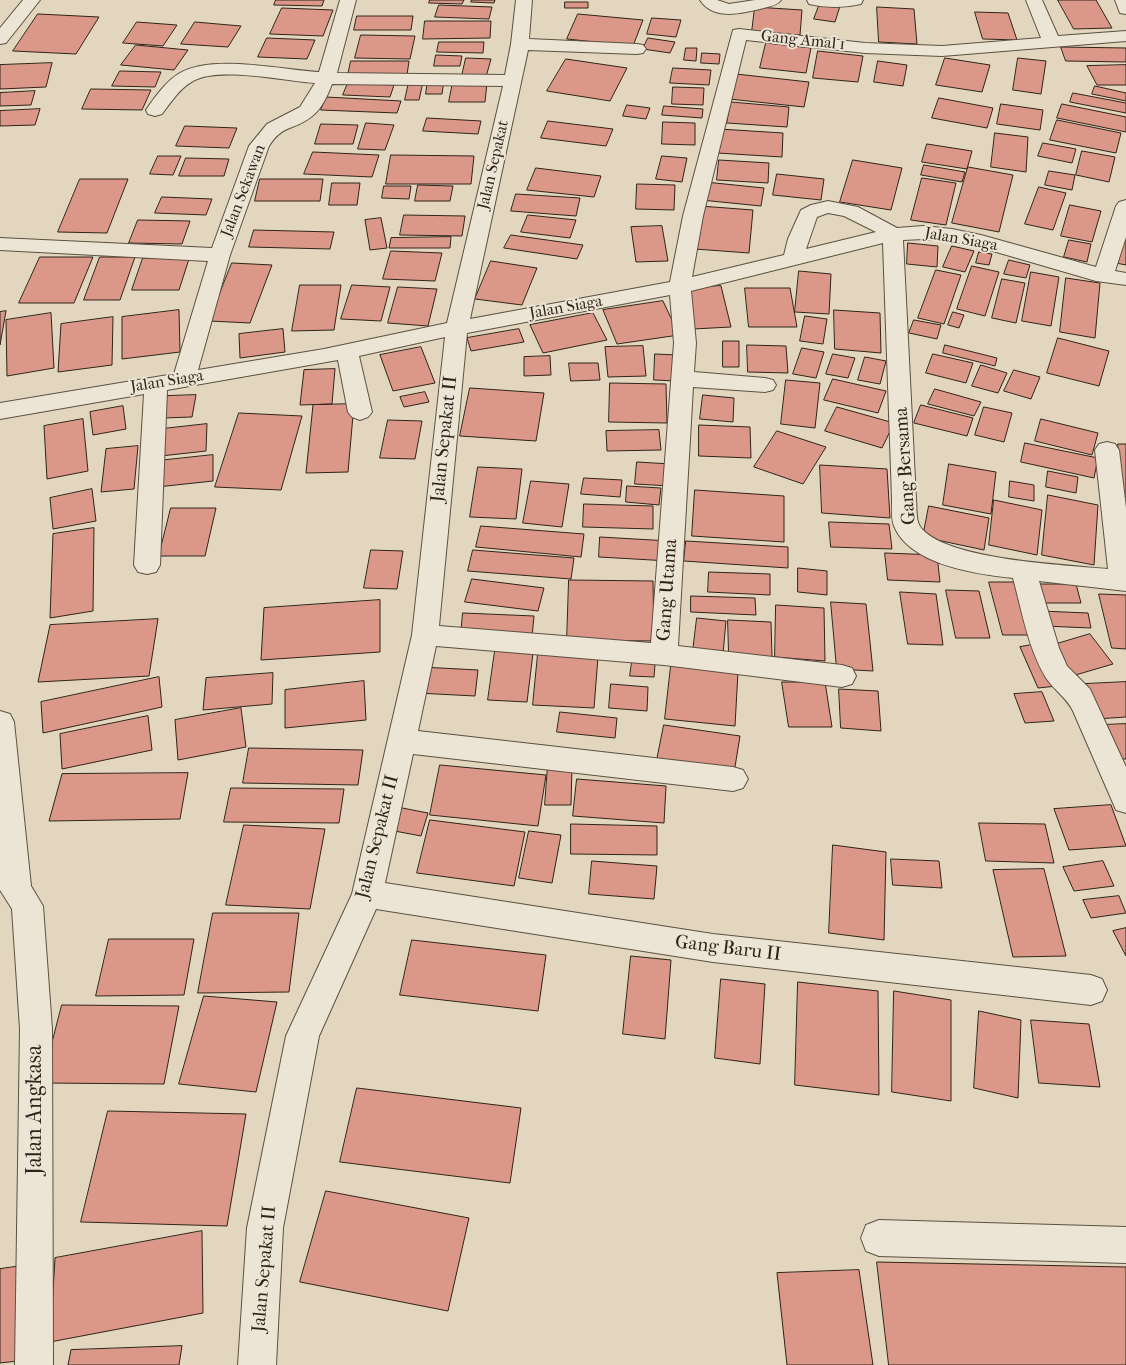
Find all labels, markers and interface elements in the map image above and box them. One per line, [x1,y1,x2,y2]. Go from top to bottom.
street label: Gang Amal 1 [760,27,846,55]
street label: Jalan Sepakat [474,118,514,212]
street label: Jalan Sekawan [218,142,270,240]
street label: Jalan Siaga [923,224,999,256]
street label: Jalan Siaga [528,292,604,324]
street label: Jalan Siaga [129,367,205,397]
street label: Jalan Sepakat II [427,375,463,503]
street label: Gang Bersama [891,406,921,526]
street label: Gang Utama [653,538,683,642]
street label: Jalan Sepakat II [352,773,404,901]
street label: Gang Baru II [674,931,782,967]
street label: Jalan Angkasa [23,1045,49,1175]
street label: Jalan Sepakat II [248,1205,282,1333]

